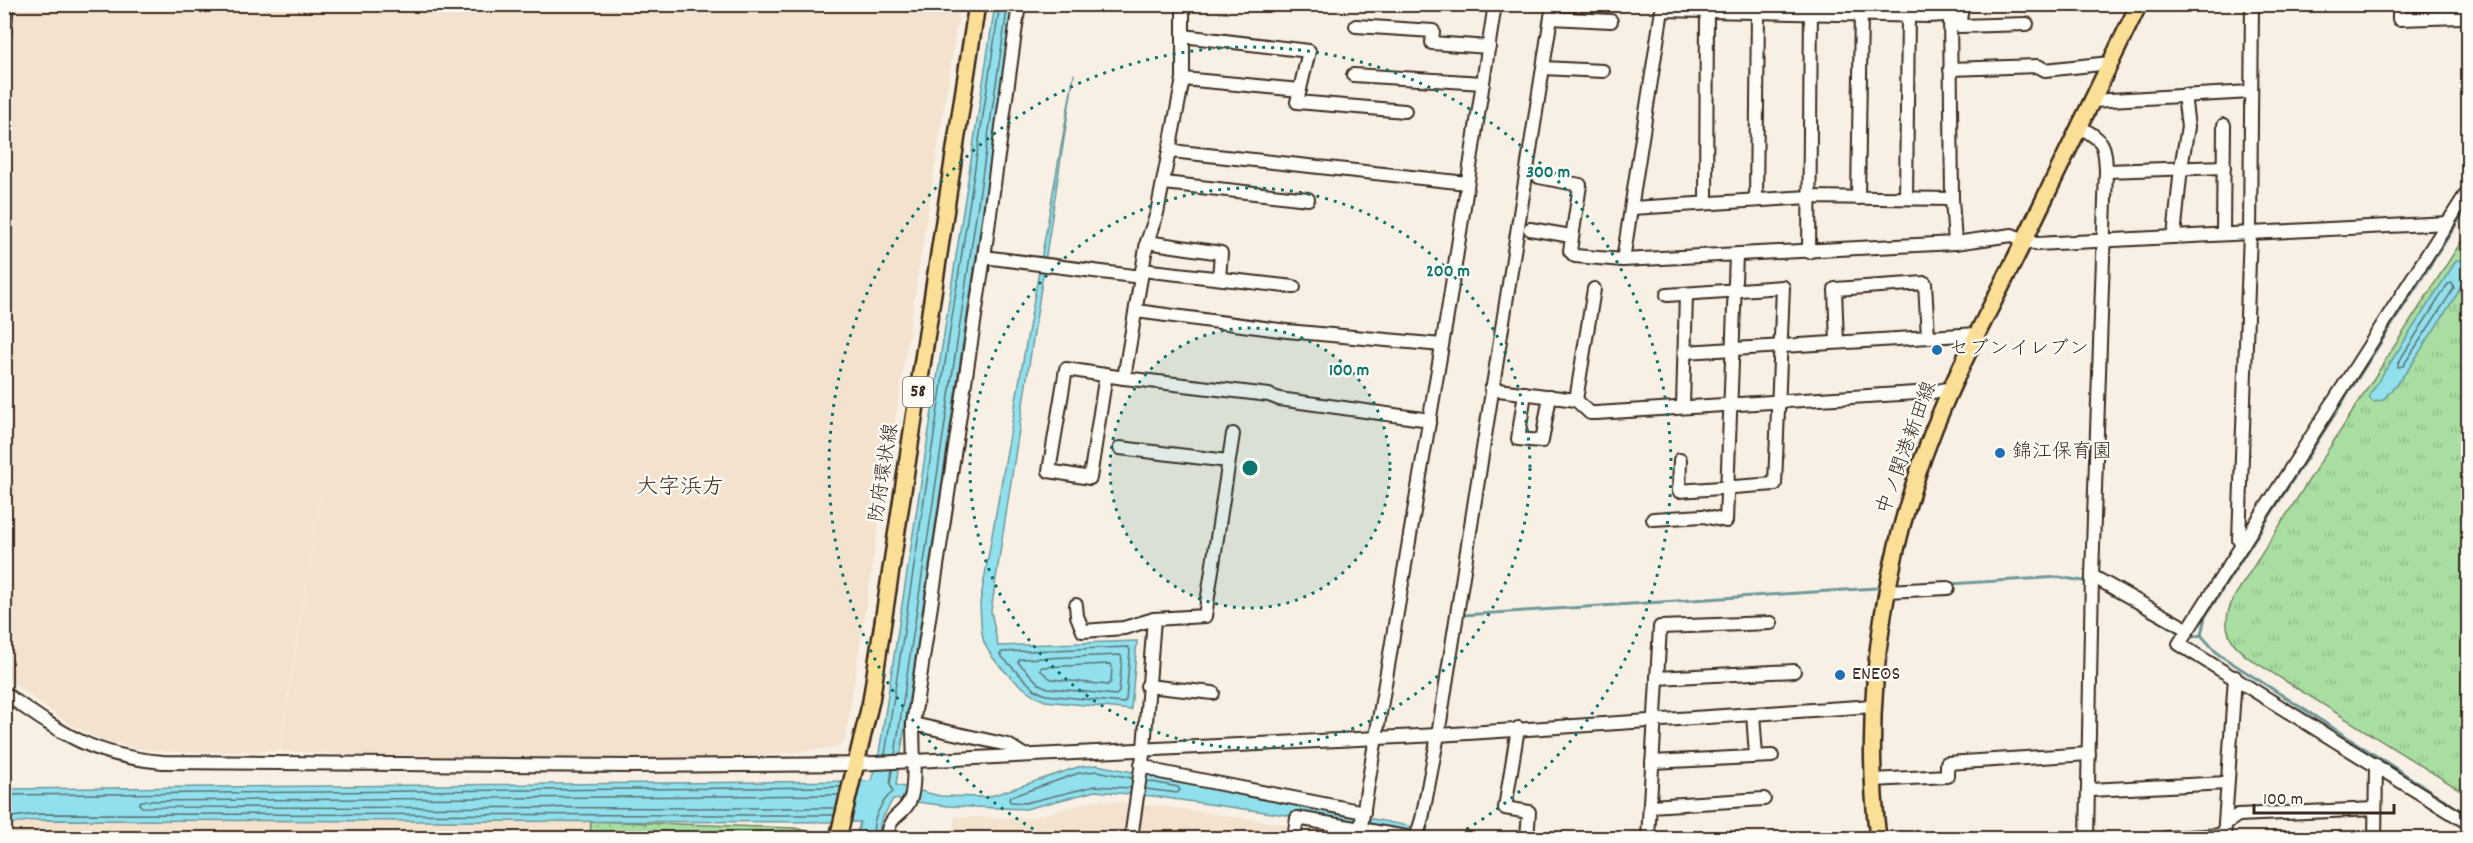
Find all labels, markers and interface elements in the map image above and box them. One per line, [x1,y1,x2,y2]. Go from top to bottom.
text: 300 m [1526,161,1570,186]
text: 200 m [1426,260,1470,285]
place label: セブンイレブン [1949,336,2089,364]
marker: セブンイレブン [1930,343,1944,357]
text: 100 m [1329,359,1369,384]
road number: 58 [903,377,933,407]
street label: 中ノ関港新田線 [1871,377,1945,519]
street label: 防府環状線 [863,421,907,525]
place label: 錦江保育園 [2012,439,2112,467]
marker: 錦江保育園 [1993,446,2007,460]
centre of rings [1240,458,1260,478]
district label: 大字浜方 [636,473,724,504]
place label: ENEOS [1852,661,1900,689]
marker: ENEOS [1833,668,1847,682]
scale bar [2254,777,2394,815]
text: 100 m [2263,788,2303,813]

